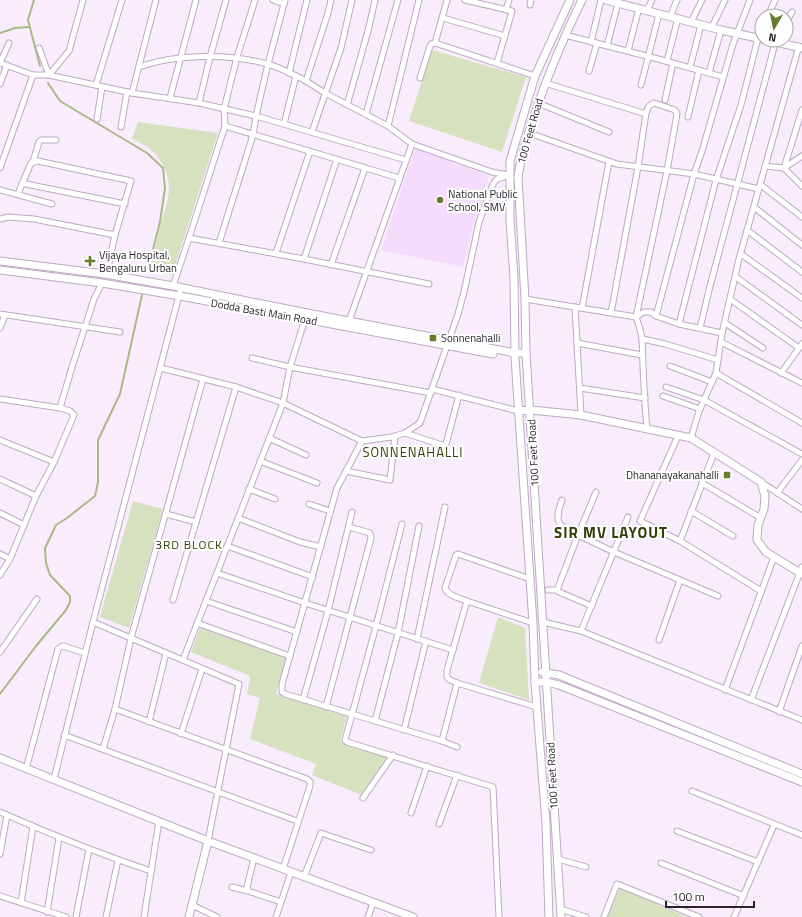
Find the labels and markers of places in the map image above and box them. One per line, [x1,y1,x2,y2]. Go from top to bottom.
place label: National Public School, SMV [448,186,518,215]
marker: National Public School, SMV [435,195,445,205]
place label: Vijaya Hospital, Bengaluru Urban [99,247,177,276]
marker: Vijaya Hospital, Bengaluru Urban [84,255,96,267]
place label: Sonnenahalli [441,330,500,346]
marker: Sonnenahalli [428,333,438,343]
place label: Dhananayakanahalli [626,467,719,483]
marker: Dhananayakanahalli [722,470,732,480]

